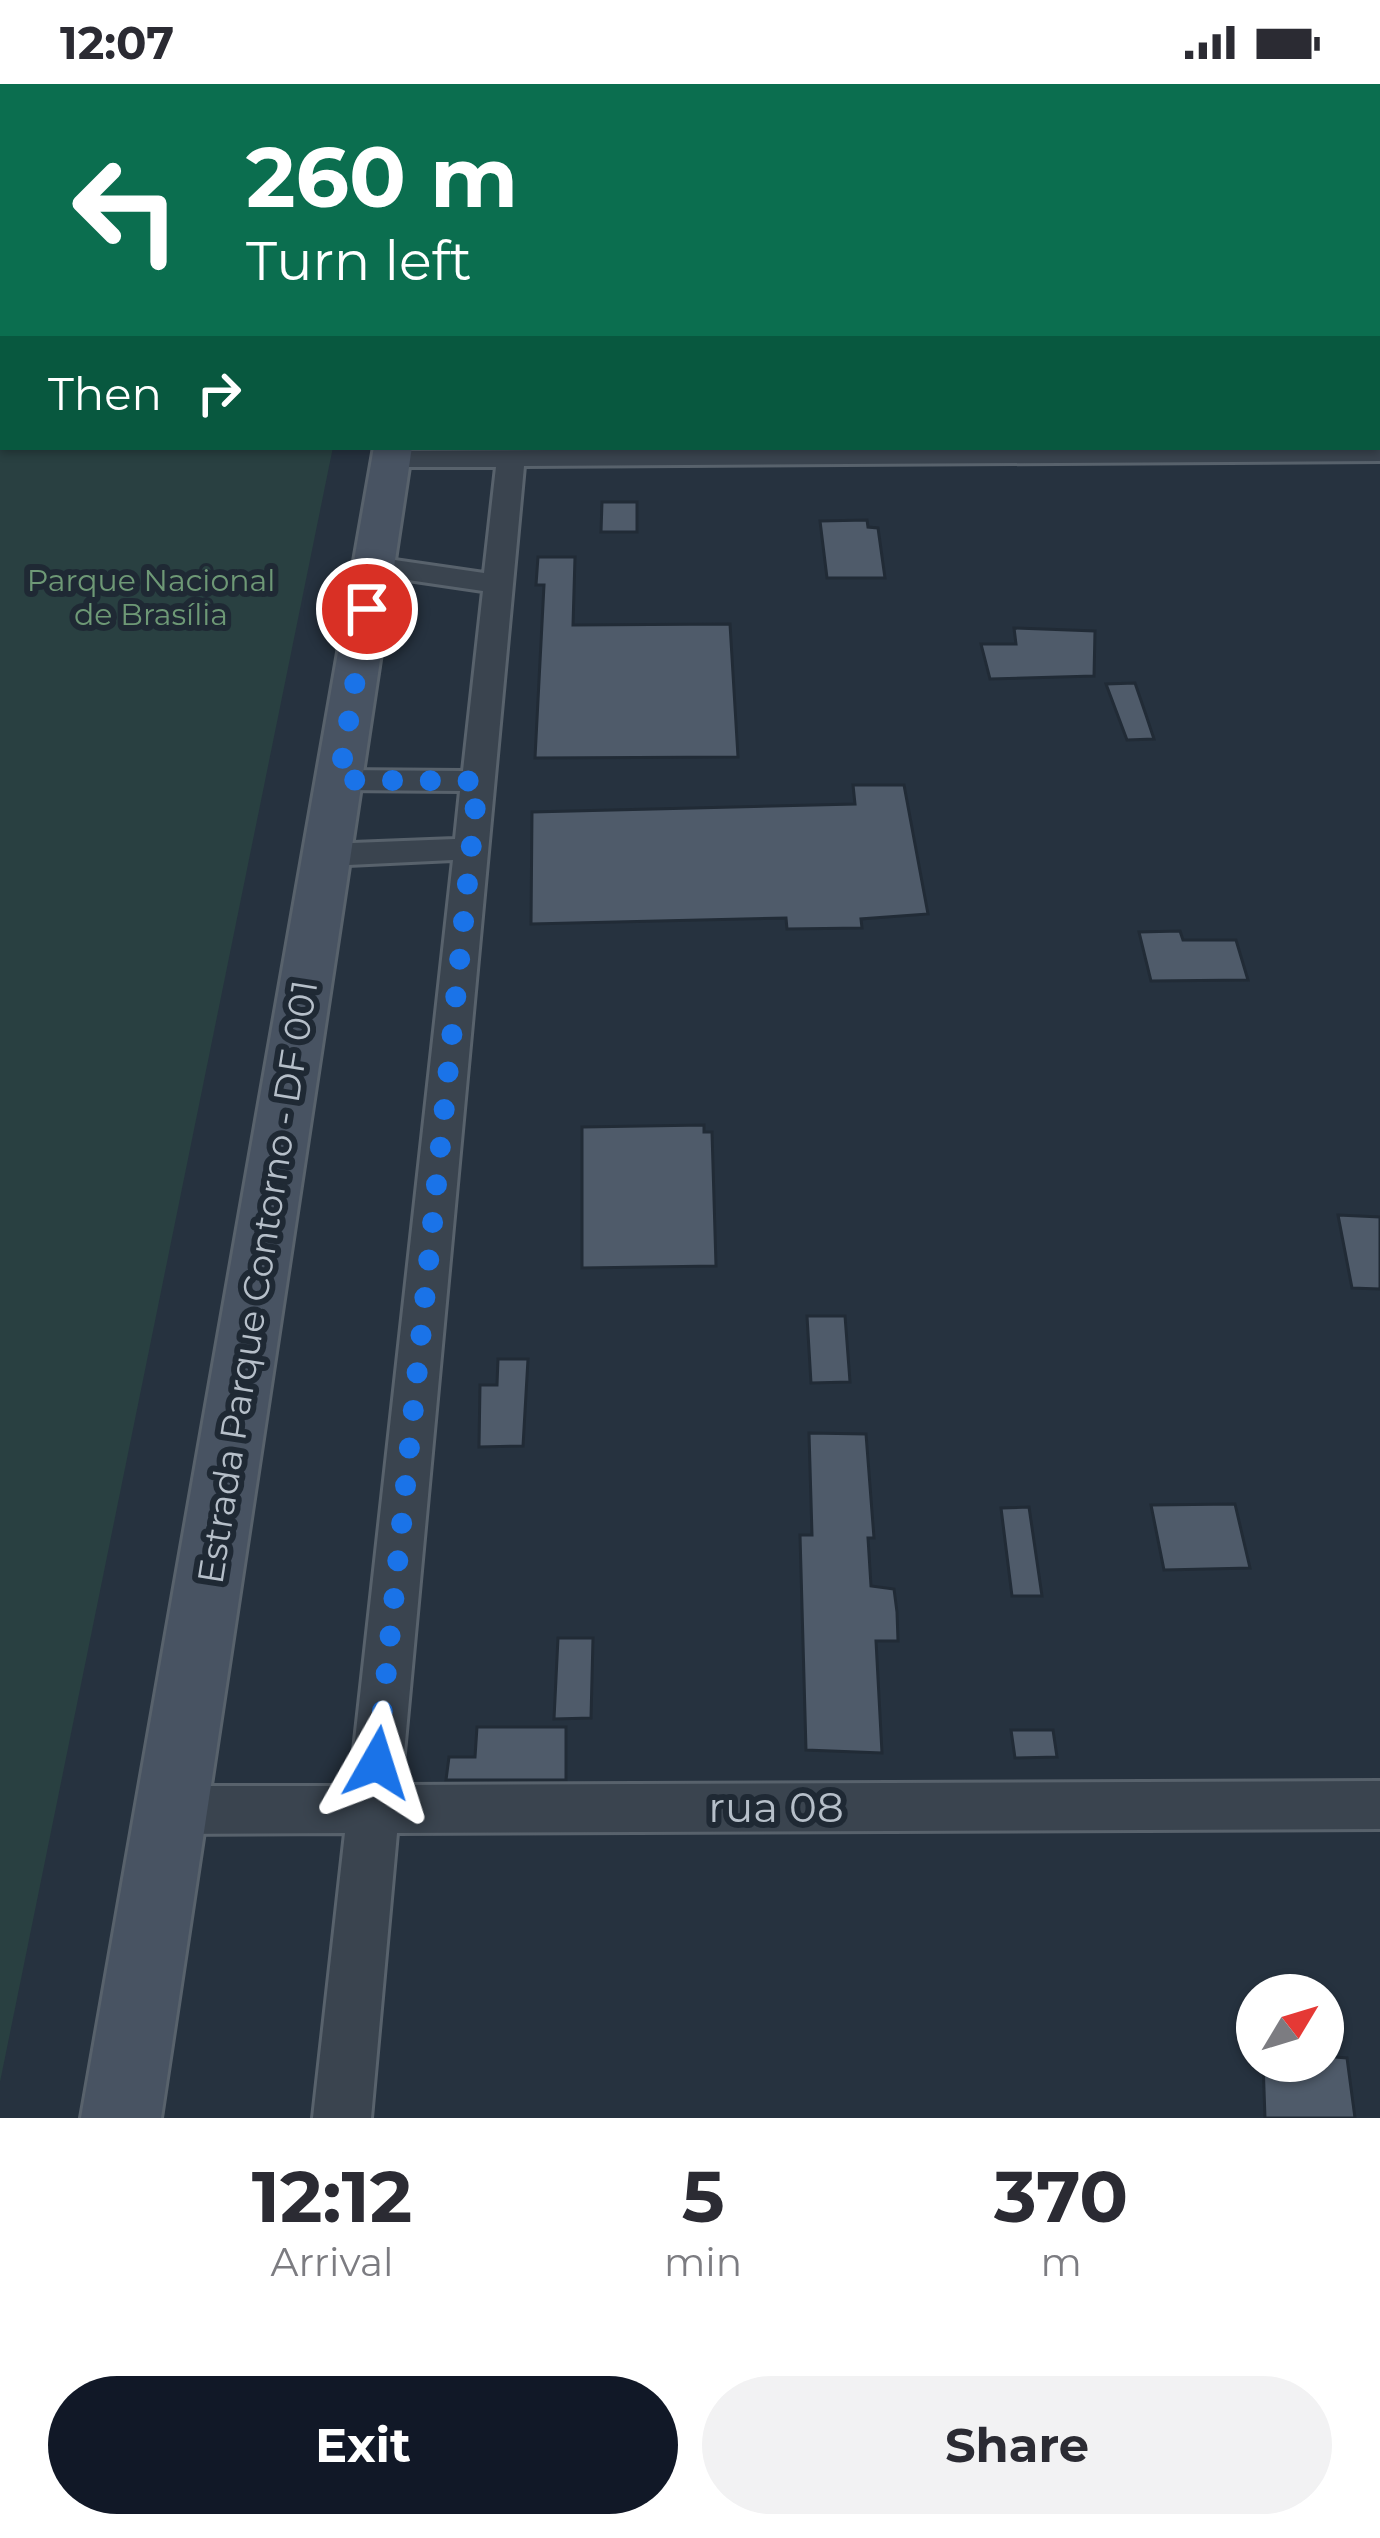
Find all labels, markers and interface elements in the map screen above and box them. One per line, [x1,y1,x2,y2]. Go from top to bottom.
text: 12:07 [60,15,174,70]
text: 260 m [246,126,518,228]
icon: left [48,132,204,288]
text: Turn left [246,228,472,294]
icon: right [186,360,252,426]
text: Then [48,366,162,421]
pin [316,558,418,660]
park label: Parque Nacional de Brasília [27,562,275,633]
icon: arrive [334,576,400,642]
street label: Estrada Parque Contorno - DF 001 [188,977,326,1587]
position arrow [314,1700,440,1826]
street label: rua 08 [708,1781,844,1833]
north arrow [1236,1974,1344,2082]
map controls [1236,1974,1344,2082]
text: 12:12 [252,2152,412,2240]
text: 5 [682,2152,725,2240]
text: 370 [994,2152,1128,2240]
text: Arrival [270,2238,393,2286]
text: min [664,2238,742,2286]
text: m [1040,2238,1082,2286]
button: Exit [48,2376,678,2514]
button: Share [702,2376,1332,2514]

